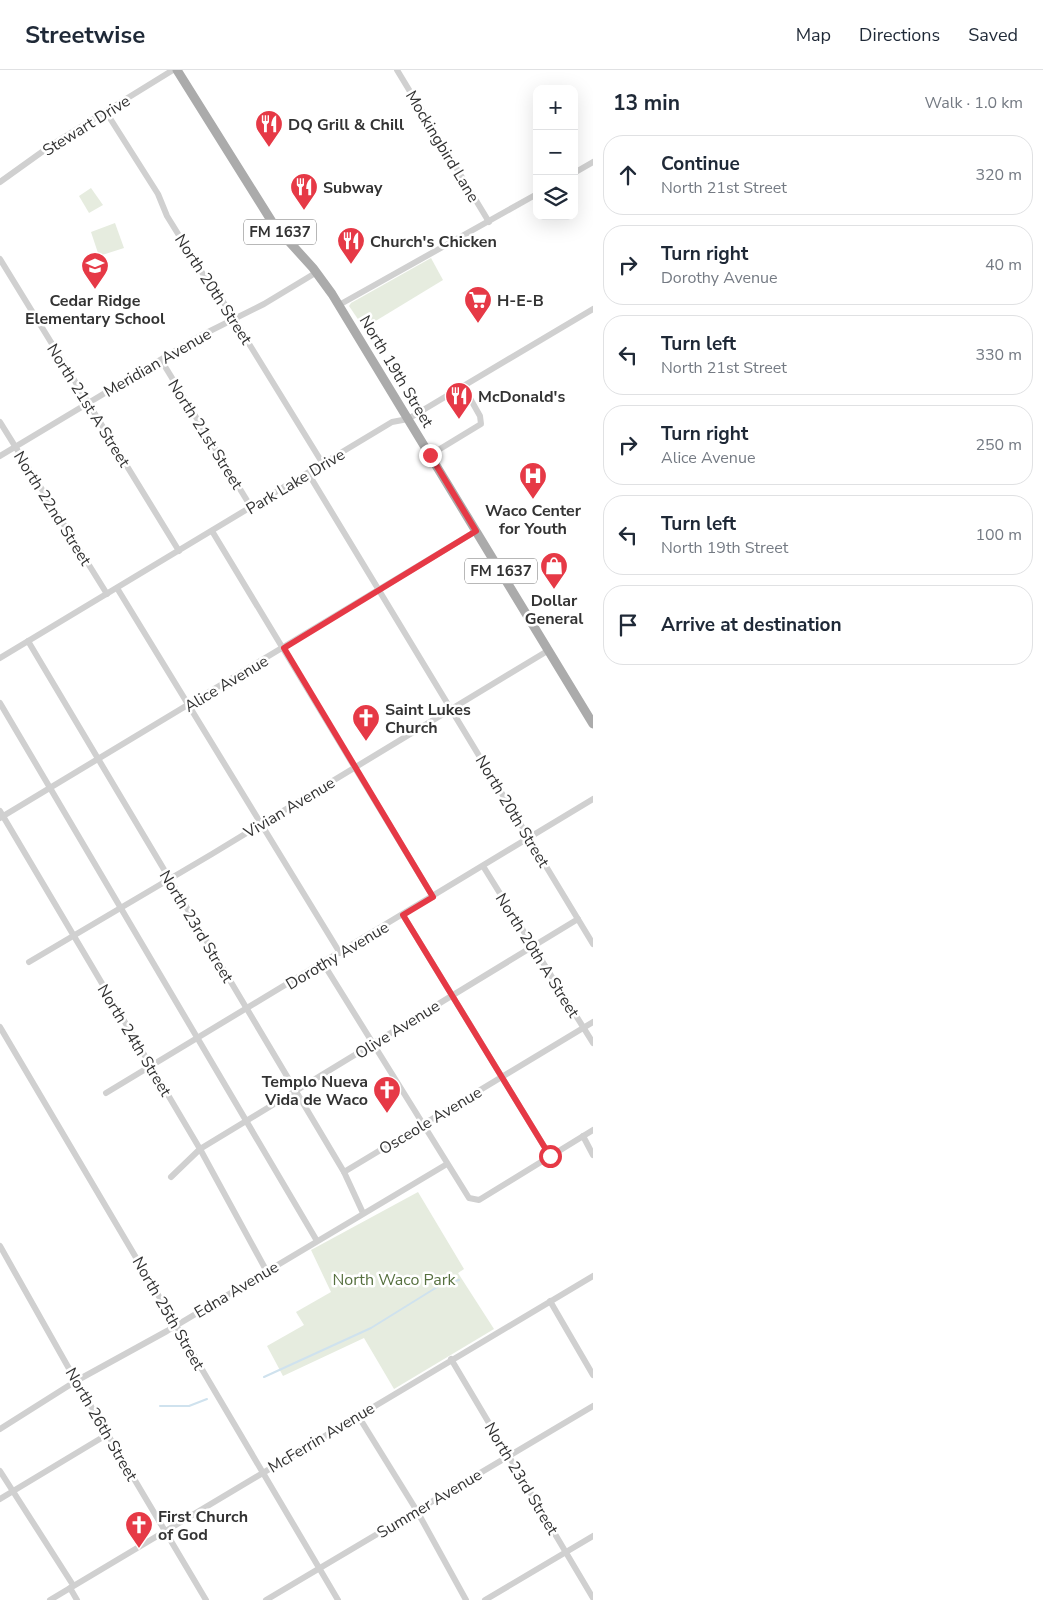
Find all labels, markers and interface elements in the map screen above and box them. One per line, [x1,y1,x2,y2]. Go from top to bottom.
text: Streetwise [25,19,145,51]
text: Map [796,23,831,47]
text: Directions [859,23,940,47]
text: Saved [968,23,1018,47]
map controls [533,85,578,220]
button: + [533,85,578,130]
street label: Mockingbird Lane [400,86,484,207]
text: 13 min [613,89,680,117]
street label: Stewart Drive [39,90,134,161]
text: Walk · 1.0 km [925,92,1023,114]
restaurant icon: DQ Grill & Chill [254,109,284,148]
place label: DQ Grill & Chill [288,114,404,136]
button: − [533,130,578,175]
text: Continue [661,151,740,177]
icon: ahead [614,161,642,189]
text: 320 m [975,164,1022,186]
restaurant icon: Subway [289,172,319,211]
button: layers [533,175,578,220]
place label: Subway [323,177,383,199]
text: North 21st Street [661,177,787,199]
road number: FM 1637 [244,220,316,244]
restaurant icon: Church's Chicken [336,226,366,265]
street label: North 20th Street [169,230,257,349]
place label: Church's Chicken [370,231,497,253]
text: Turn right [661,241,748,267]
school or university icon: Cedar Ridge Elementary School [80,251,110,290]
icon: right [614,251,642,279]
text: 40 m [985,254,1022,276]
text: Dorothy Avenue [661,267,778,289]
supermarket icon: H-E-B [463,285,493,324]
place label: Cedar Ridge Elementary School [25,290,165,330]
place label: H-E-B [497,290,544,312]
street label: North 19th Street [354,311,439,432]
street label: Meridian Avenue [100,323,215,403]
text: Turn left [661,331,736,357]
street label: North 21st A Street [41,340,135,472]
icon: left [614,341,642,369]
text: 330 m [975,344,1022,366]
text: North 21st Street [661,357,787,379]
street label: North 21st Street [162,375,248,494]
restaurant icon: McDonald's [444,381,474,420]
place label: McDonald's [478,386,565,408]
text: Turn right [661,421,748,447]
icon: right [614,431,642,459]
text: 250 m [975,434,1022,456]
street label: Park Lake Drive [242,444,349,520]
route end [419,444,442,467]
street label: North 22nd Street [8,447,96,570]
text: Alice Avenue [661,447,755,469]
hospital icon: Waco Center for Youth [518,461,548,500]
place label: Waco Center for Youth [485,500,582,540]
text: Turn left [661,511,736,537]
icon: left [614,521,642,549]
text: 100 m [975,524,1022,546]
text: North 19th Street [661,537,788,559]
shop icon: Dollar General [539,551,569,590]
road number: FM 1637 [465,558,537,584]
place label: Dollar General [525,590,583,630]
icon: arrive [614,611,642,639]
text: Arrive at destination [661,612,842,638]
street label: Alice Avenue [180,650,273,718]
place label: Saint Lukes Church [385,699,471,739]
church icon: Saint Lukes Church [351,703,381,742]
street label: North 20th Street [470,751,555,872]
street label: Vivian Avenue [239,772,339,844]
street label: North 23rd Street [154,866,239,987]
street label: North 20th A Street [490,889,585,1022]
street label: Dorothy Avenue [282,916,393,995]
street label: North 24th Street [92,980,177,1101]
street label: Olive Avenue [351,995,444,1065]
place label: Templo Nueva Vida de Waco [262,1071,368,1111]
church icon: Templo Nueva Vida de Waco [372,1075,402,1114]
street label: Osceole Avenue [375,1081,486,1160]
route start [539,1145,562,1168]
street label: North 25th Street [127,1253,210,1374]
street label: Edna Avenue [190,1256,283,1324]
park label: North Waco Park [332,1269,457,1291]
street label: North 26th Street [60,1364,143,1485]
street label: McFerrin Avenue [264,1397,379,1478]
street label: North 23rd Street [479,1418,564,1539]
street label: Summer Avenue [373,1464,486,1544]
place label: First Church of God [158,1506,248,1546]
church icon: First Church of God [124,1510,154,1549]

